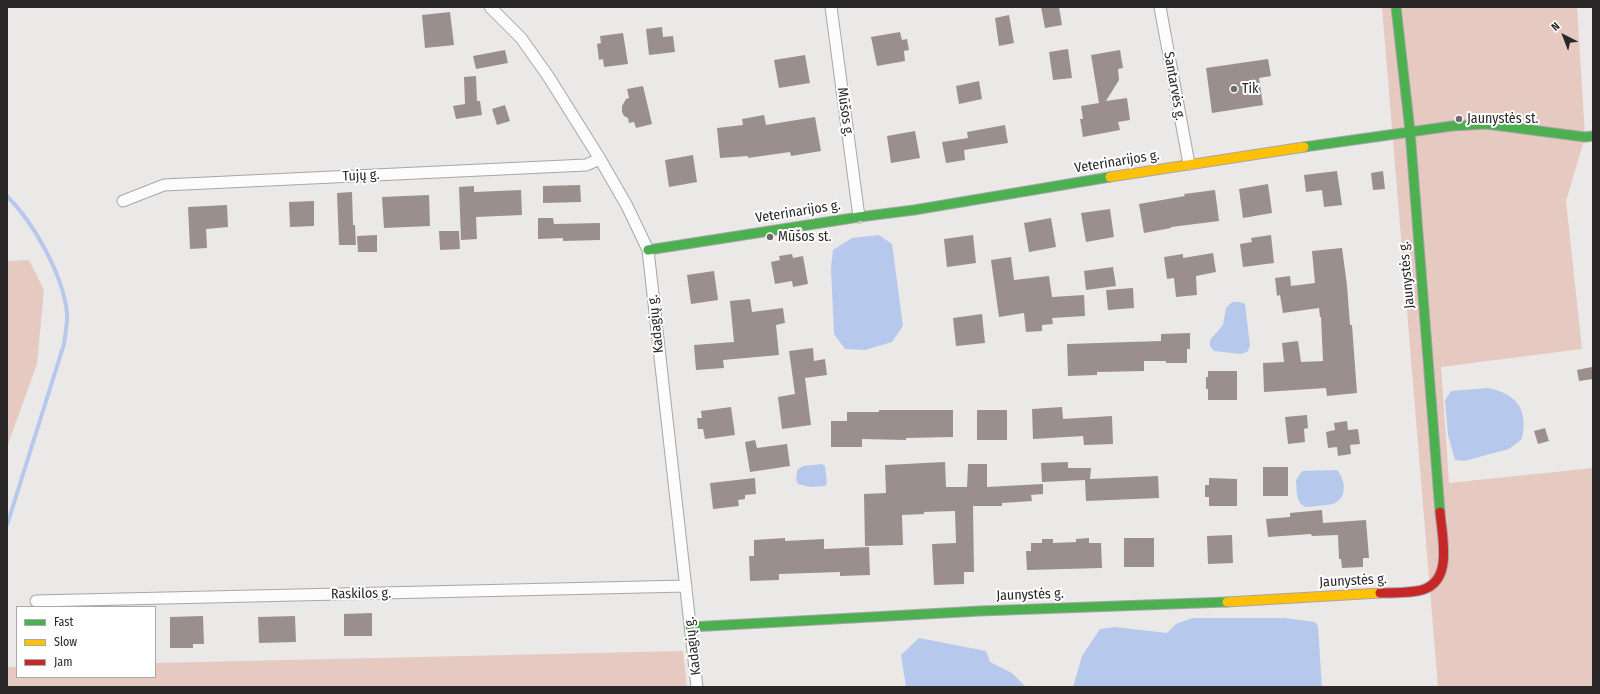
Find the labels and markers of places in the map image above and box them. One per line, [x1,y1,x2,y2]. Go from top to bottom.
place label: Tik [1242,81,1259,97]
marker: Tik [1229,84,1239,94]
place label: Jaunystės st. [1467,111,1539,127]
marker: Jaunystės st. [1454,114,1464,124]
place label: Mūšos st. [778,229,831,245]
marker: Mūšos st. [765,232,775,242]

